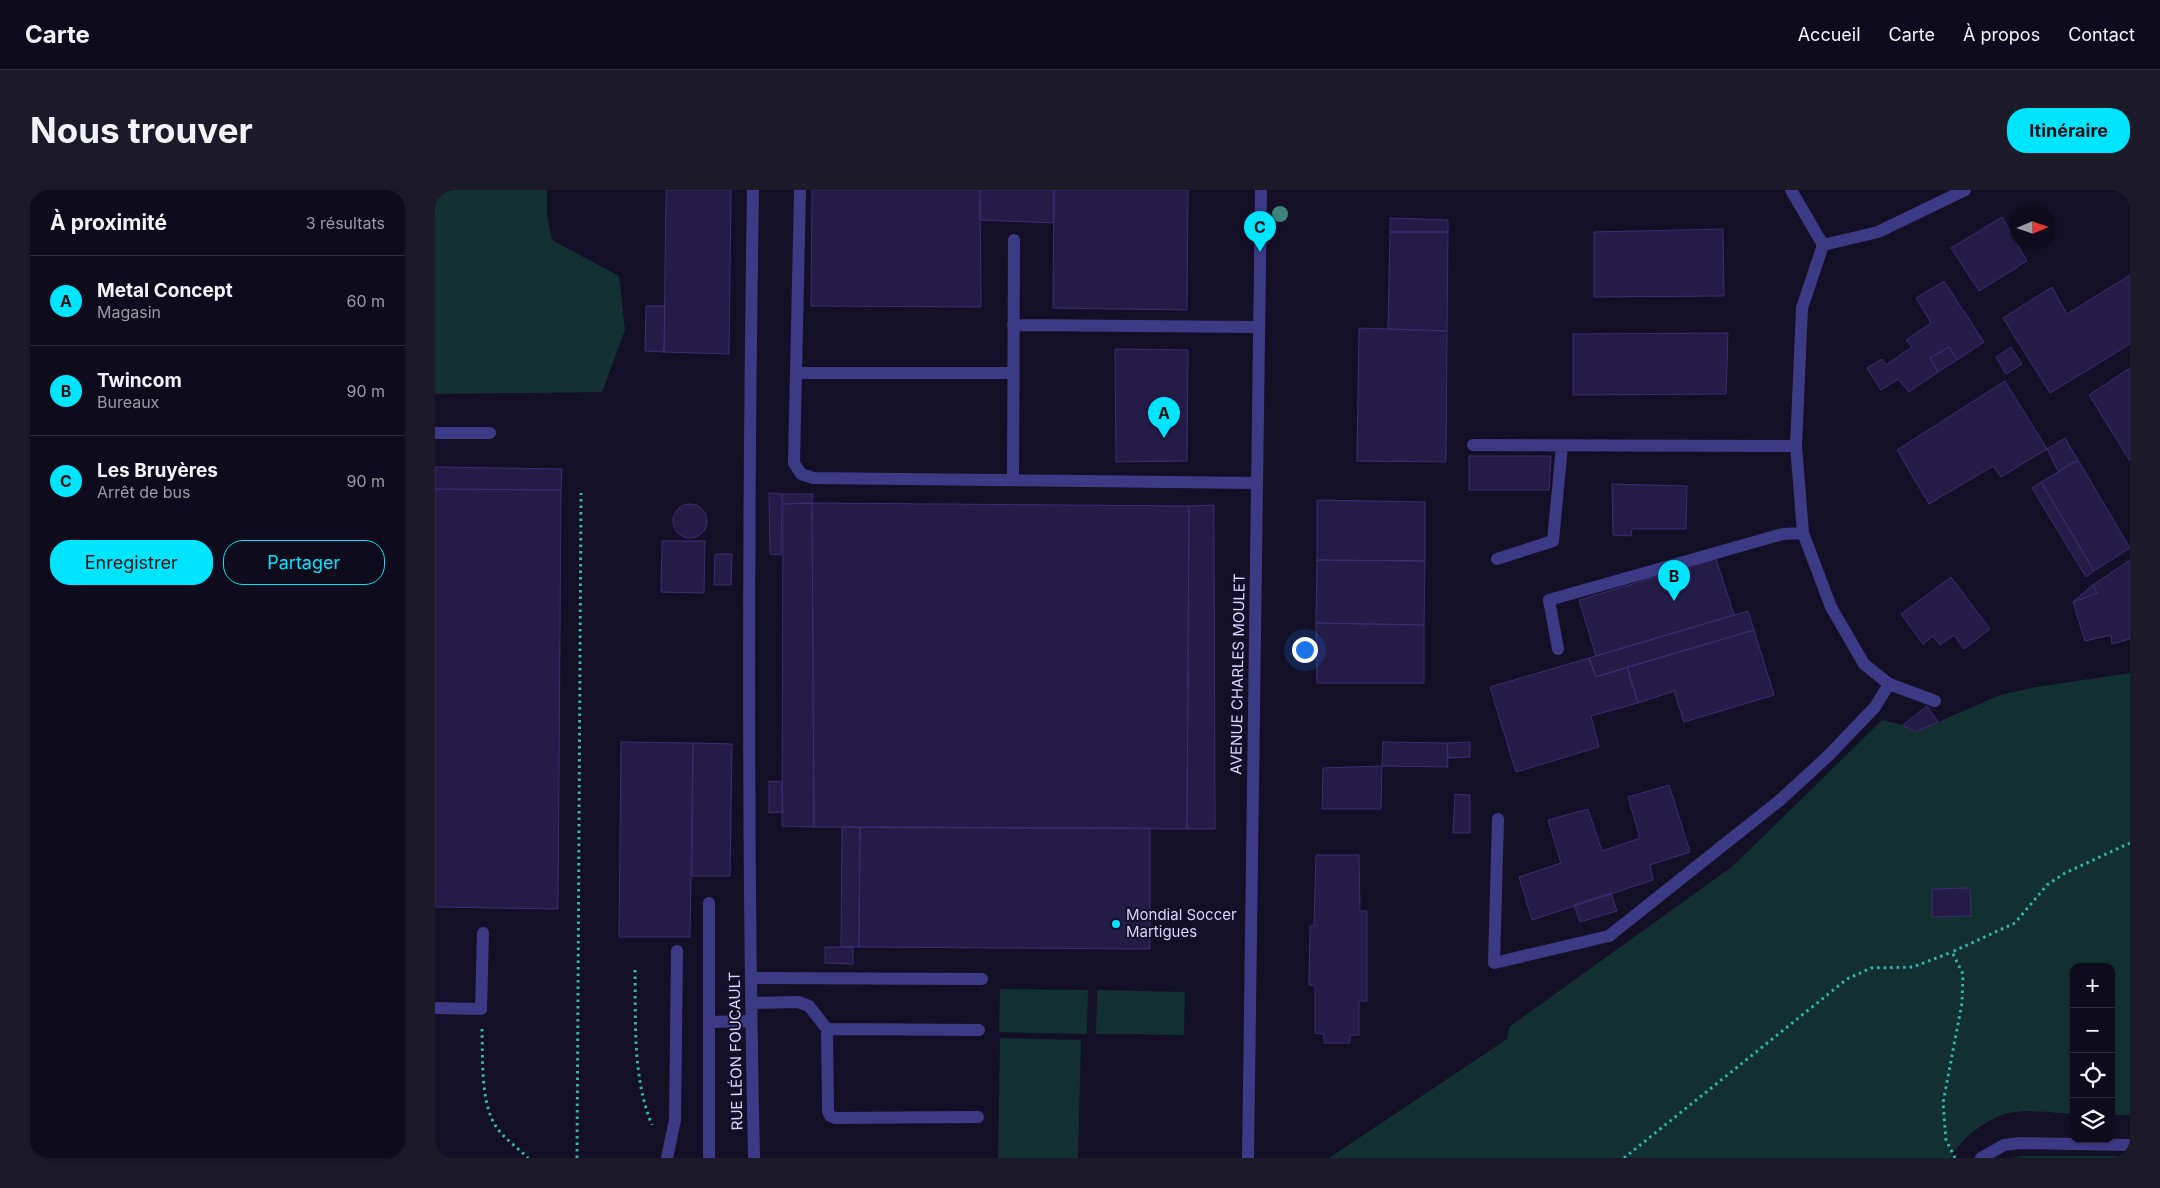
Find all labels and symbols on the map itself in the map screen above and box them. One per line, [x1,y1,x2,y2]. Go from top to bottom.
north arrow [2010,205,2055,250]
pin: C [1244,211,1276,252]
pin: A [1148,397,1180,438]
pin: B [1658,560,1690,601]
street label: AVENUE CHARLES MOULET [1226,573,1249,775]
your location [1292,637,1318,663]
place label: Mondial Soccer Martigues [1126,905,1237,941]
marker: Mondial Soccer Martigues [1110,918,1122,930]
street label: RUE LÉON FOUCAULT [725,972,746,1130]

